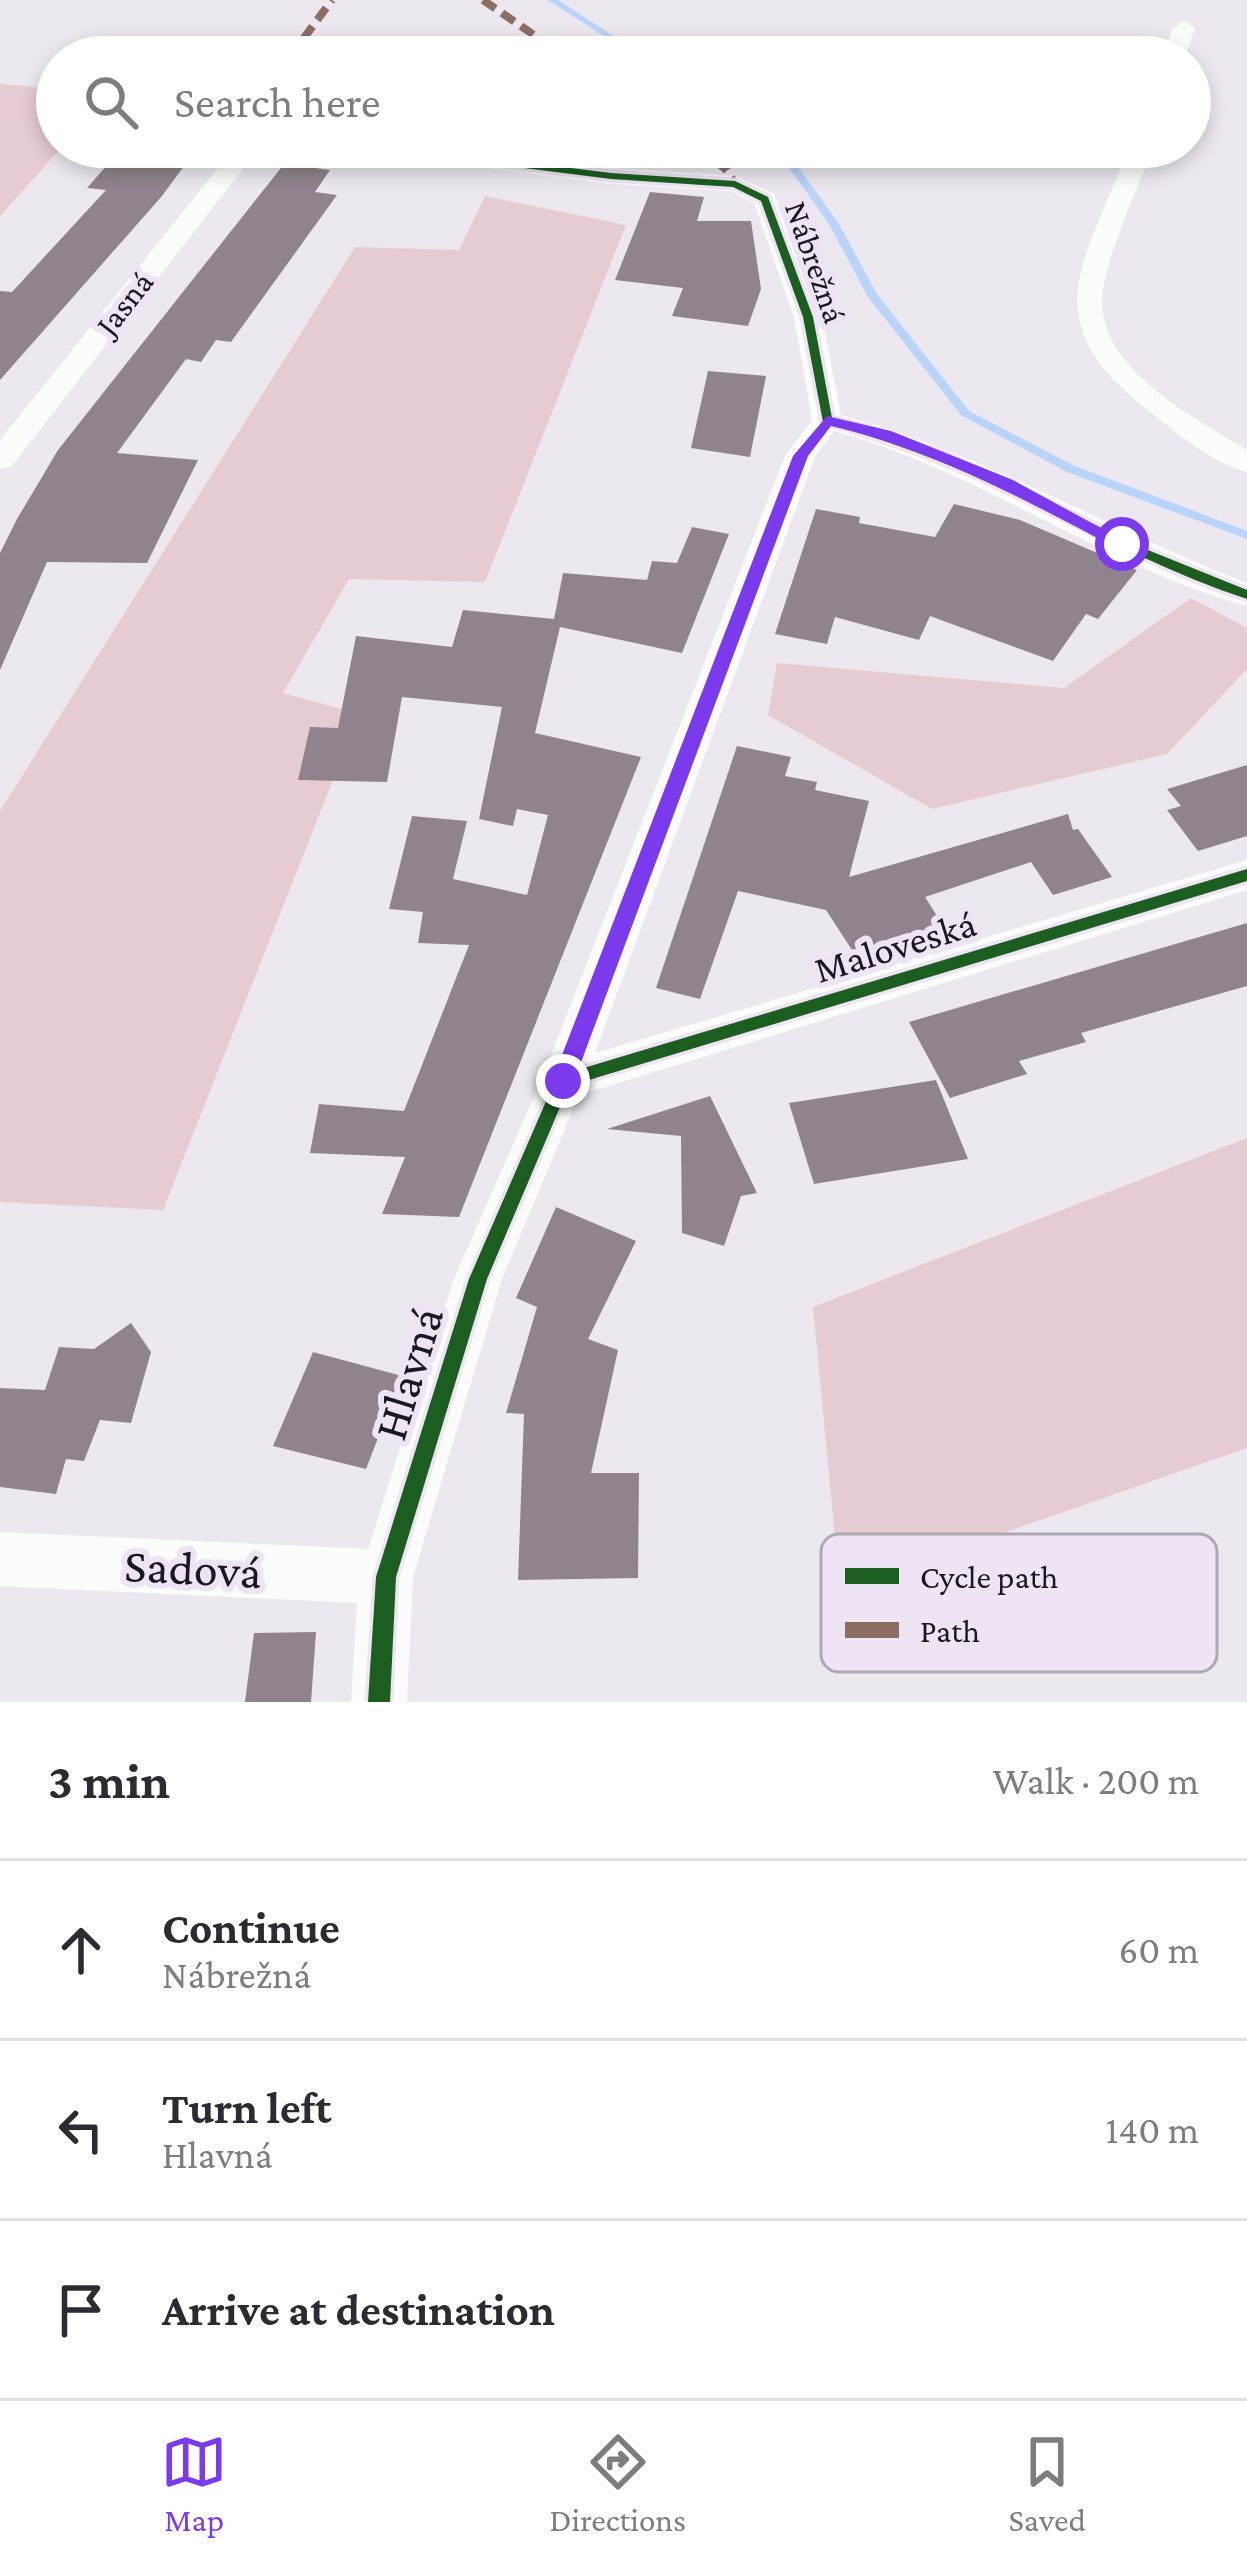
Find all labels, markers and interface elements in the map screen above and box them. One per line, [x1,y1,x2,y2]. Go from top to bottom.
search box [36,36,1211,168]
icon: search [78,69,144,135]
text: Search here [174,77,381,127]
street label: Nábrežná [778,196,854,328]
street label: Jasná [86,264,160,345]
route start [1095,517,1149,571]
street label: Maloveská [809,901,981,991]
route end [536,1054,590,1108]
street label: Hlavná [363,1300,453,1446]
legend [821,1534,1217,1672]
street label: Sadová [123,1538,263,1598]
text: Cycle path [920,1558,1058,1595]
text: Path [920,1612,980,1649]
text: 3 min [48,1752,170,1809]
text: Walk · 200 m [993,1759,1199,1802]
text: Continue [162,1903,340,1953]
icon: ahead [48,1917,114,1983]
text: 60 m [1118,1928,1199,1971]
text: Nábrežná [162,1953,311,1996]
text: Turn left [162,2083,331,2133]
icon: left [48,2097,114,2163]
text: 140 m [1105,2108,1199,2151]
text: Hlavná [162,2133,273,2176]
icon: arrive [48,2277,114,2343]
text: Arrive at destination [162,2285,555,2335]
tab: Map [161,2429,227,2538]
tab: Directions [550,2429,686,2538]
tab: Saved [1008,2429,1086,2538]

